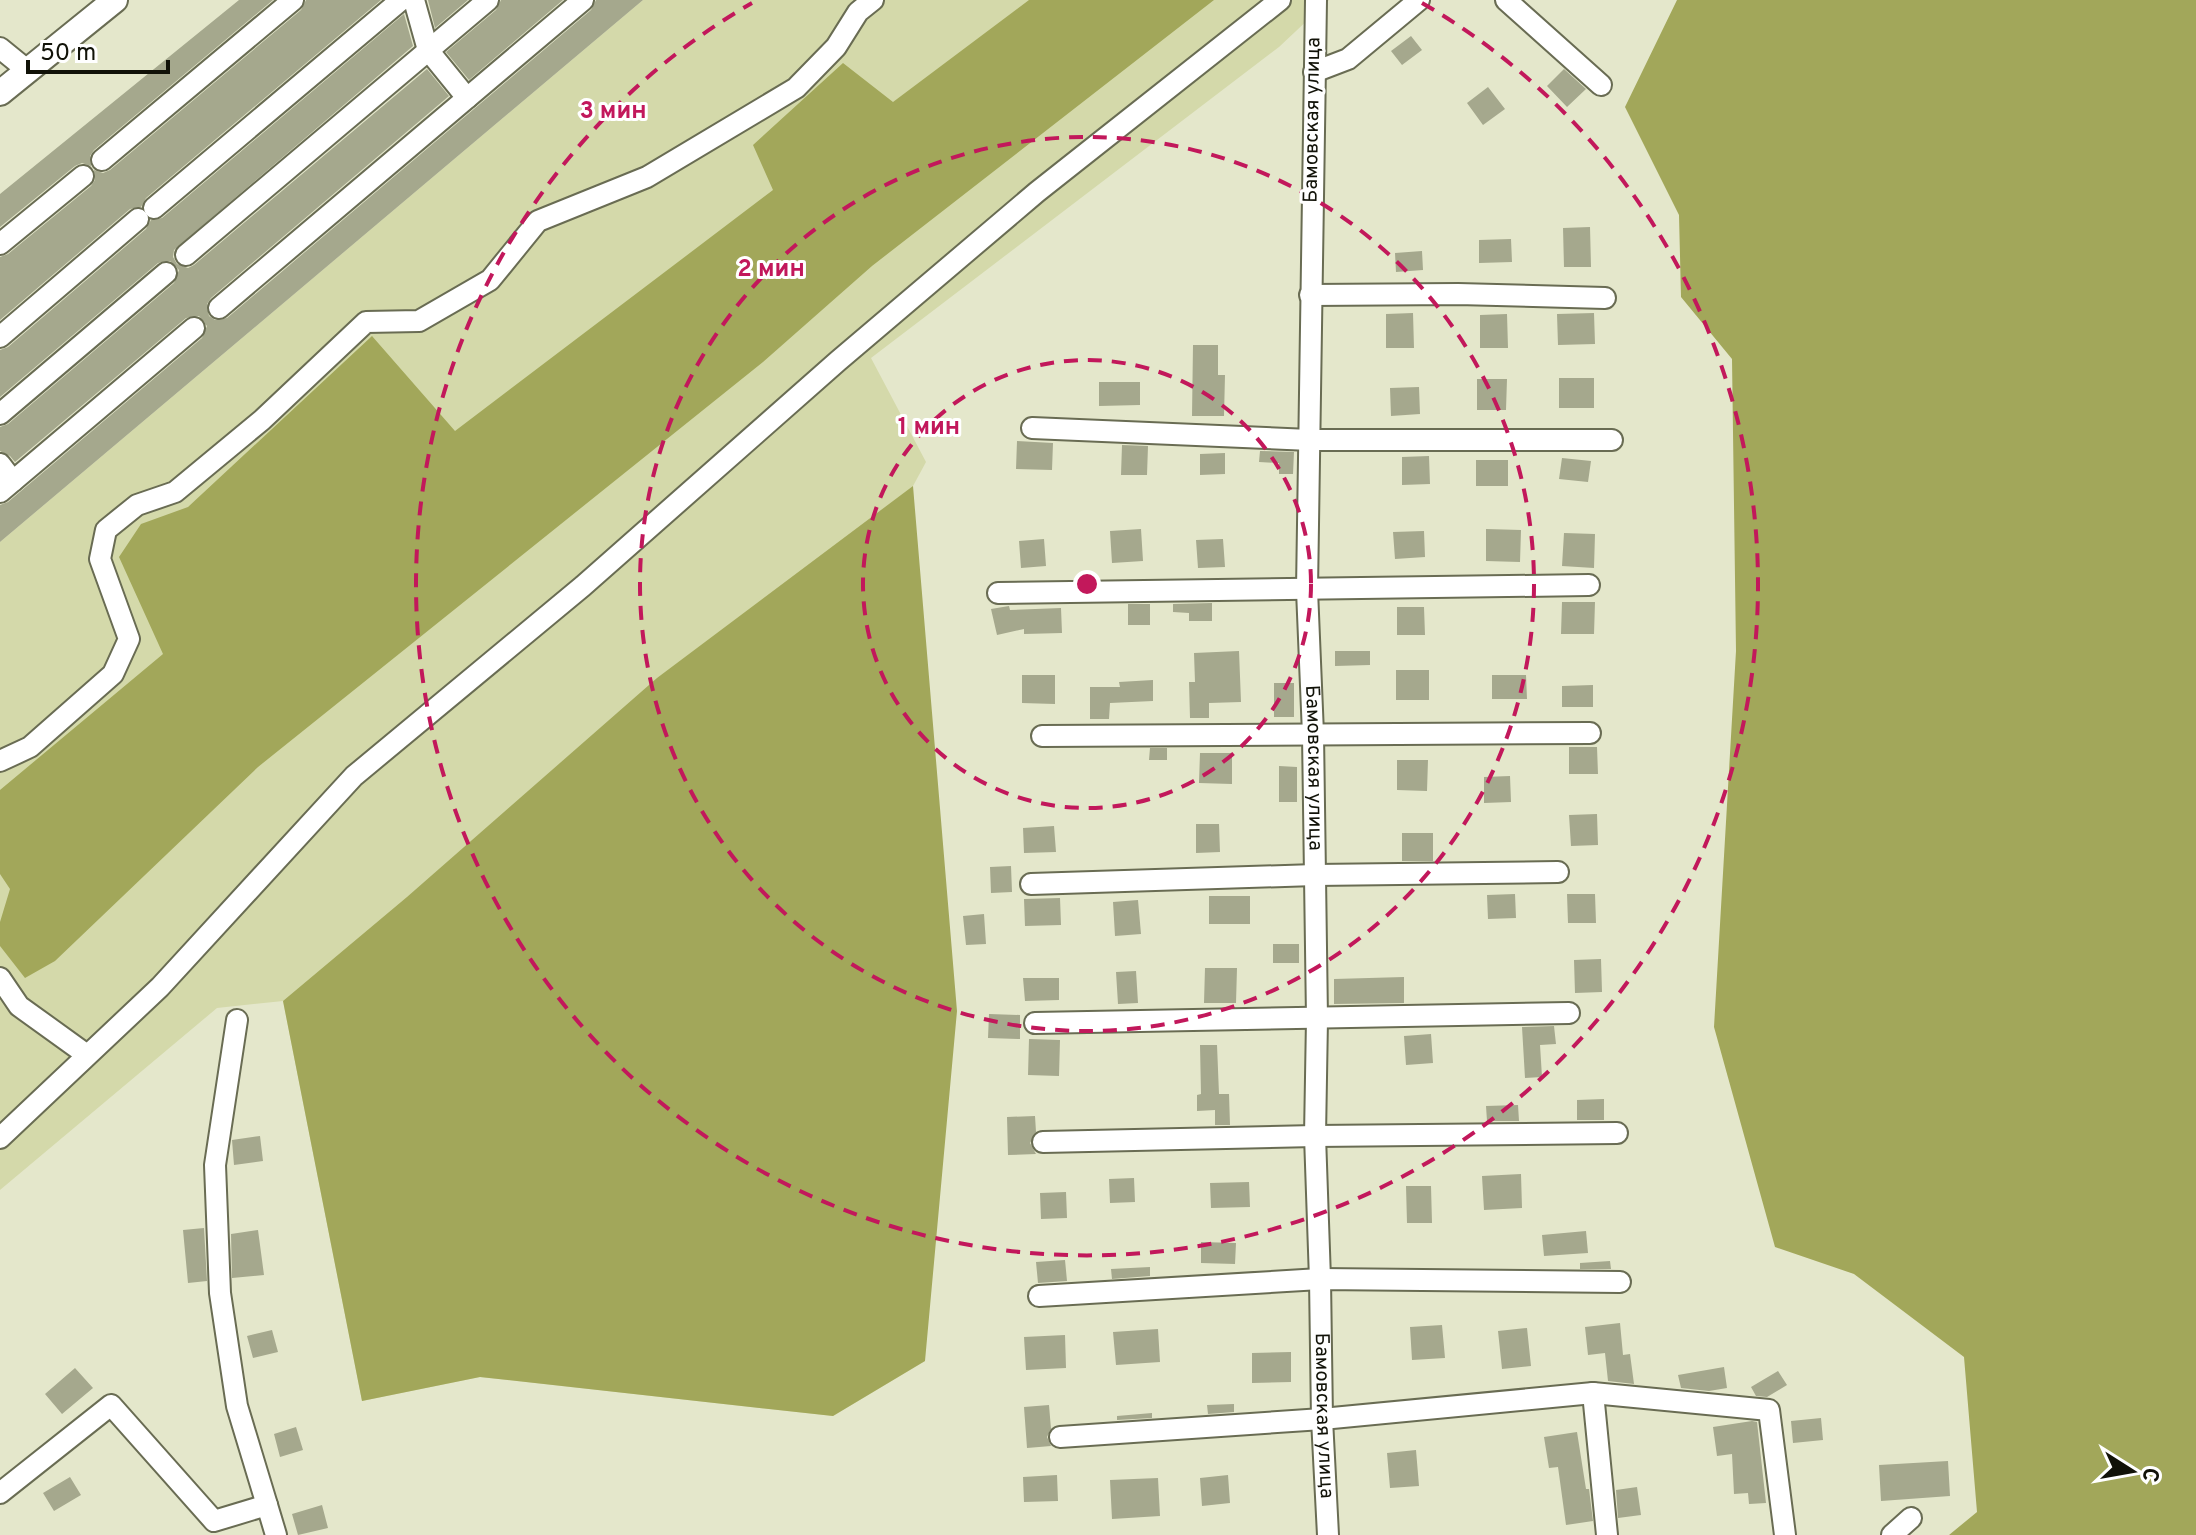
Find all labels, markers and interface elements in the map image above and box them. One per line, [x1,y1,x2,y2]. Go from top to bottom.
scale bar [28,24,168,74]
street label: Бамовская улица [1299,37,1327,203]
text: 50 m [40,39,96,69]
text: 3 мин [579,97,647,127]
text: 2 мин [737,255,805,285]
text: 1 мин [898,413,960,443]
centre of rings [1073,570,1101,598]
street label: Бамовская улица [1298,684,1328,851]
street label: Бамовская улица [1308,1333,1339,1499]
north arrow [2092,1431,2172,1511]
text: С [2135,1465,2164,1484]

